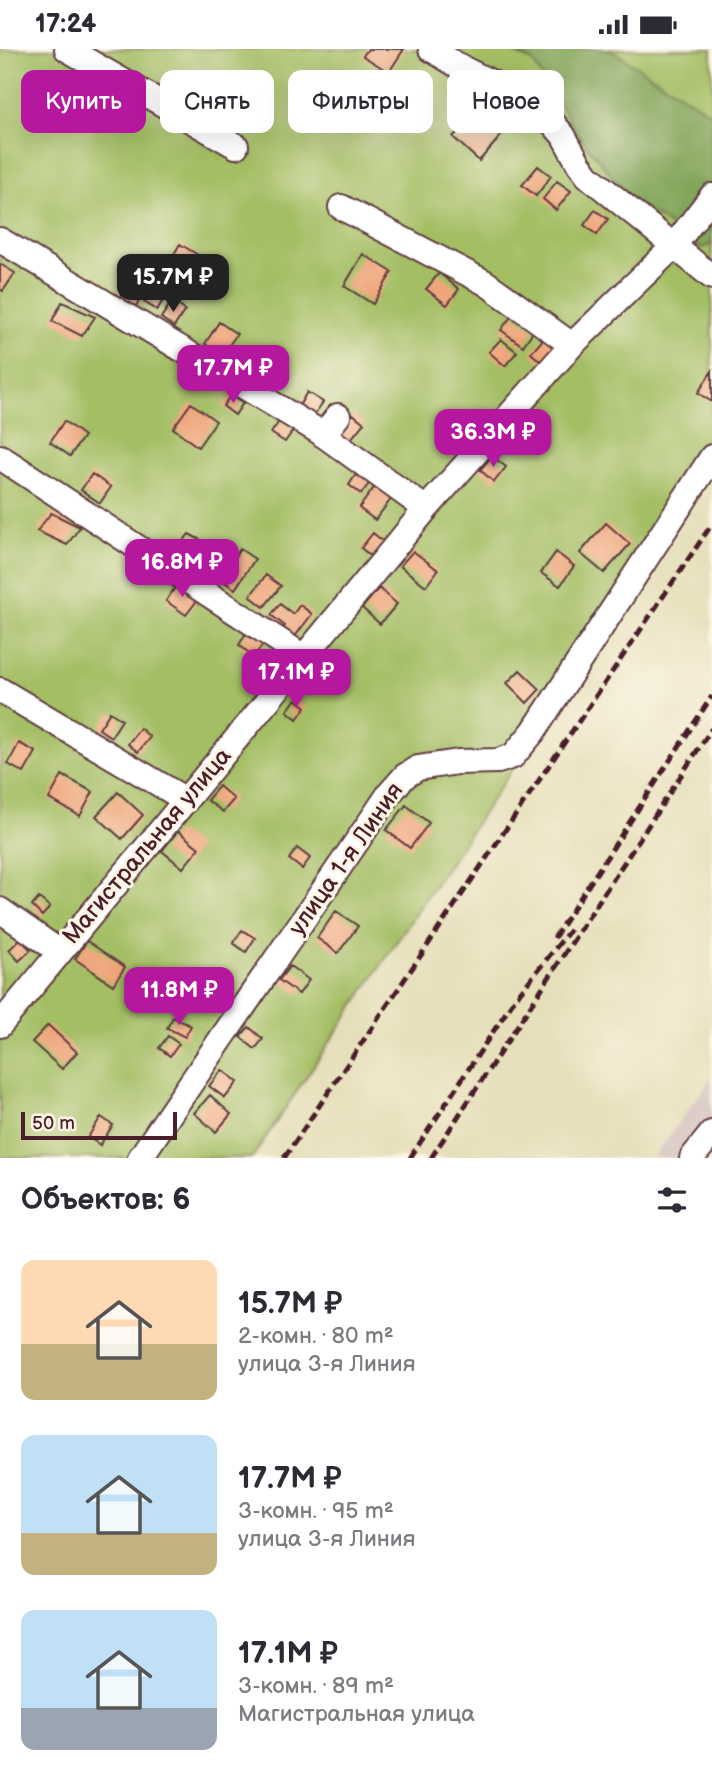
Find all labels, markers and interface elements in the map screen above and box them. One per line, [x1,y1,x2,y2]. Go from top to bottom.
text: 17:24 [35,9,96,40]
chip: Купить [21,70,146,133]
chip: Снять [160,70,274,133]
chip: Фильтры [288,70,433,133]
chip: Новое [447,70,564,133]
pin: 15.7M ₽ [108,254,238,314]
text: 15.7M ₽ [133,263,213,291]
pin: 17.7M ₽ [168,345,298,405]
text: 17.7M ₽ [193,354,273,382]
pin: 36.3M ₽ [428,409,558,469]
text: 36.3M ₽ [450,418,536,446]
pin: 16.8M ₽ [117,539,247,599]
text: 16.8M ₽ [141,548,223,576]
pin: 17.1M ₽ [231,649,361,709]
text: 17.1M ₽ [258,658,334,686]
street label: Магистральная улица [56,742,238,950]
street label: улица 1-я Линия [283,777,409,941]
pin: 11.8M ₽ [114,967,244,1027]
text: 11.8M ₽ [140,976,218,1004]
scale bar [21,1109,177,1141]
text: 50 m [32,1112,75,1135]
icon: filters [653,1181,691,1219]
text: Объектов: 6 [21,1182,190,1218]
text: 15.7M ₽ [238,1286,343,1322]
icon: home [77,1288,161,1372]
text: 2-комн. · 80 m² [238,1322,394,1350]
text: улица 3-я Линия [238,1350,415,1378]
text: 17.7M ₽ [238,1461,342,1497]
icon: home [77,1463,161,1547]
text: 3-комн. · 95 m² [238,1497,394,1525]
text: улица 3-я Линия [238,1525,415,1553]
text: 17.1M ₽ [238,1636,338,1672]
icon: home [77,1638,161,1722]
text: 3-комн. · 89 m² [238,1672,394,1700]
text: Магистральная улица [238,1700,475,1728]

